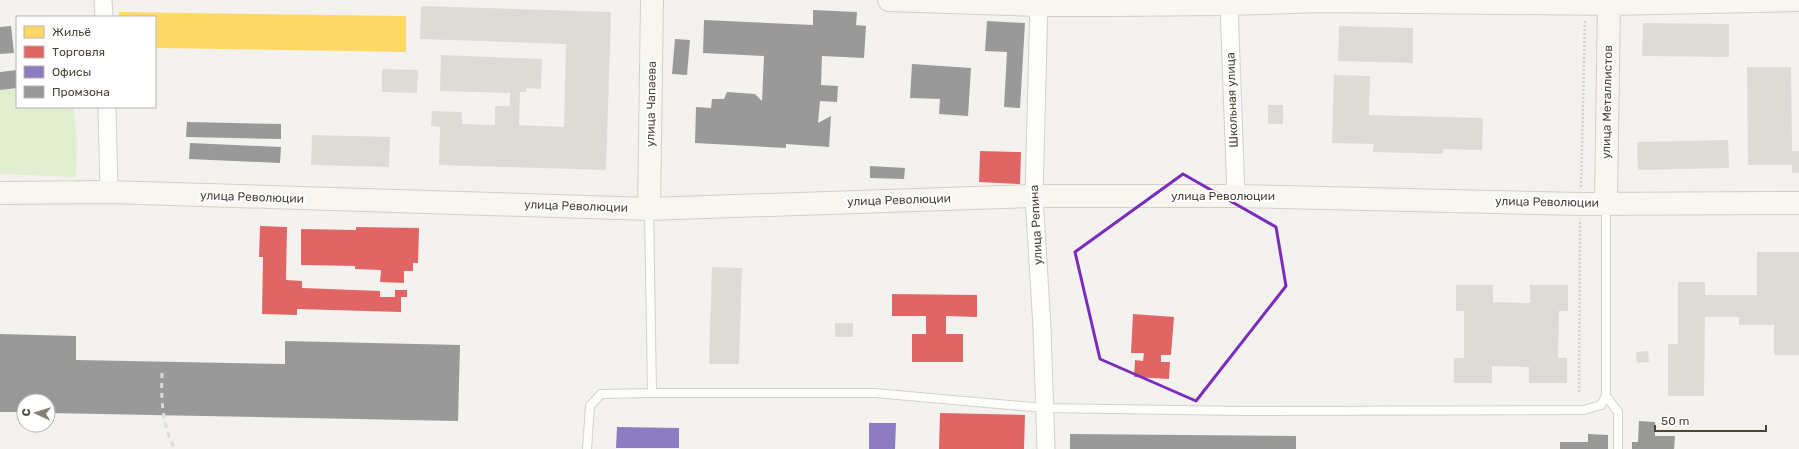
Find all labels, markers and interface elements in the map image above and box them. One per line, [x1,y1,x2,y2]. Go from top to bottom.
legend [16,16,156,108]
text: Жильё [52,25,91,39]
text: Торговля [52,45,105,59]
street label: улица Металлистов [1599,45,1615,159]
street label: Школьная улица [1223,52,1241,148]
street label: улица Чапаева [643,61,659,147]
text: Офисы [52,65,91,79]
text: Промзона [52,85,110,99]
street label: улица Репина [1027,185,1045,265]
street label: улица Революции [200,188,304,206]
street label: улица Революции [1171,189,1275,203]
street label: улица Революции [847,191,951,209]
street label: улица Революции [1495,194,1599,210]
street label: улица Революции [524,197,628,215]
north arrow [16,393,56,433]
scale bar [1655,407,1766,433]
text: С [20,408,33,417]
text: 50 m [1661,414,1689,428]

